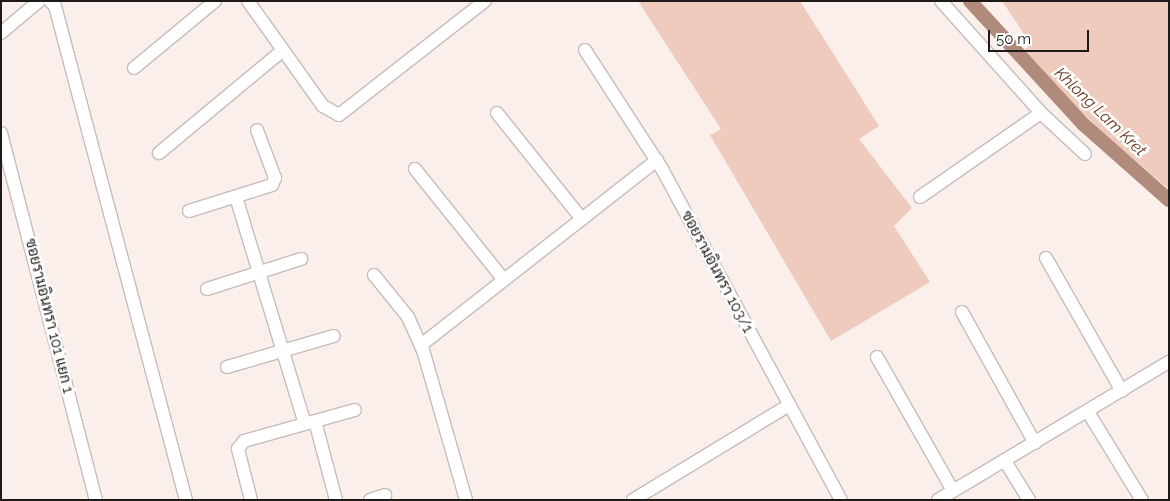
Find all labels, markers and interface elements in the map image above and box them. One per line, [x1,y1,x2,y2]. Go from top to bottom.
scale bar [990,20,1091,52]
text: 50 m [996,30,1031,48]
water label: Khlong Lam Kret [1050,64,1150,160]
street label: ซอยรามอินทรา 103/1 [677,208,757,336]
street label: ซอยรามอินทรา 101 แยก 1 [21,237,77,395]

